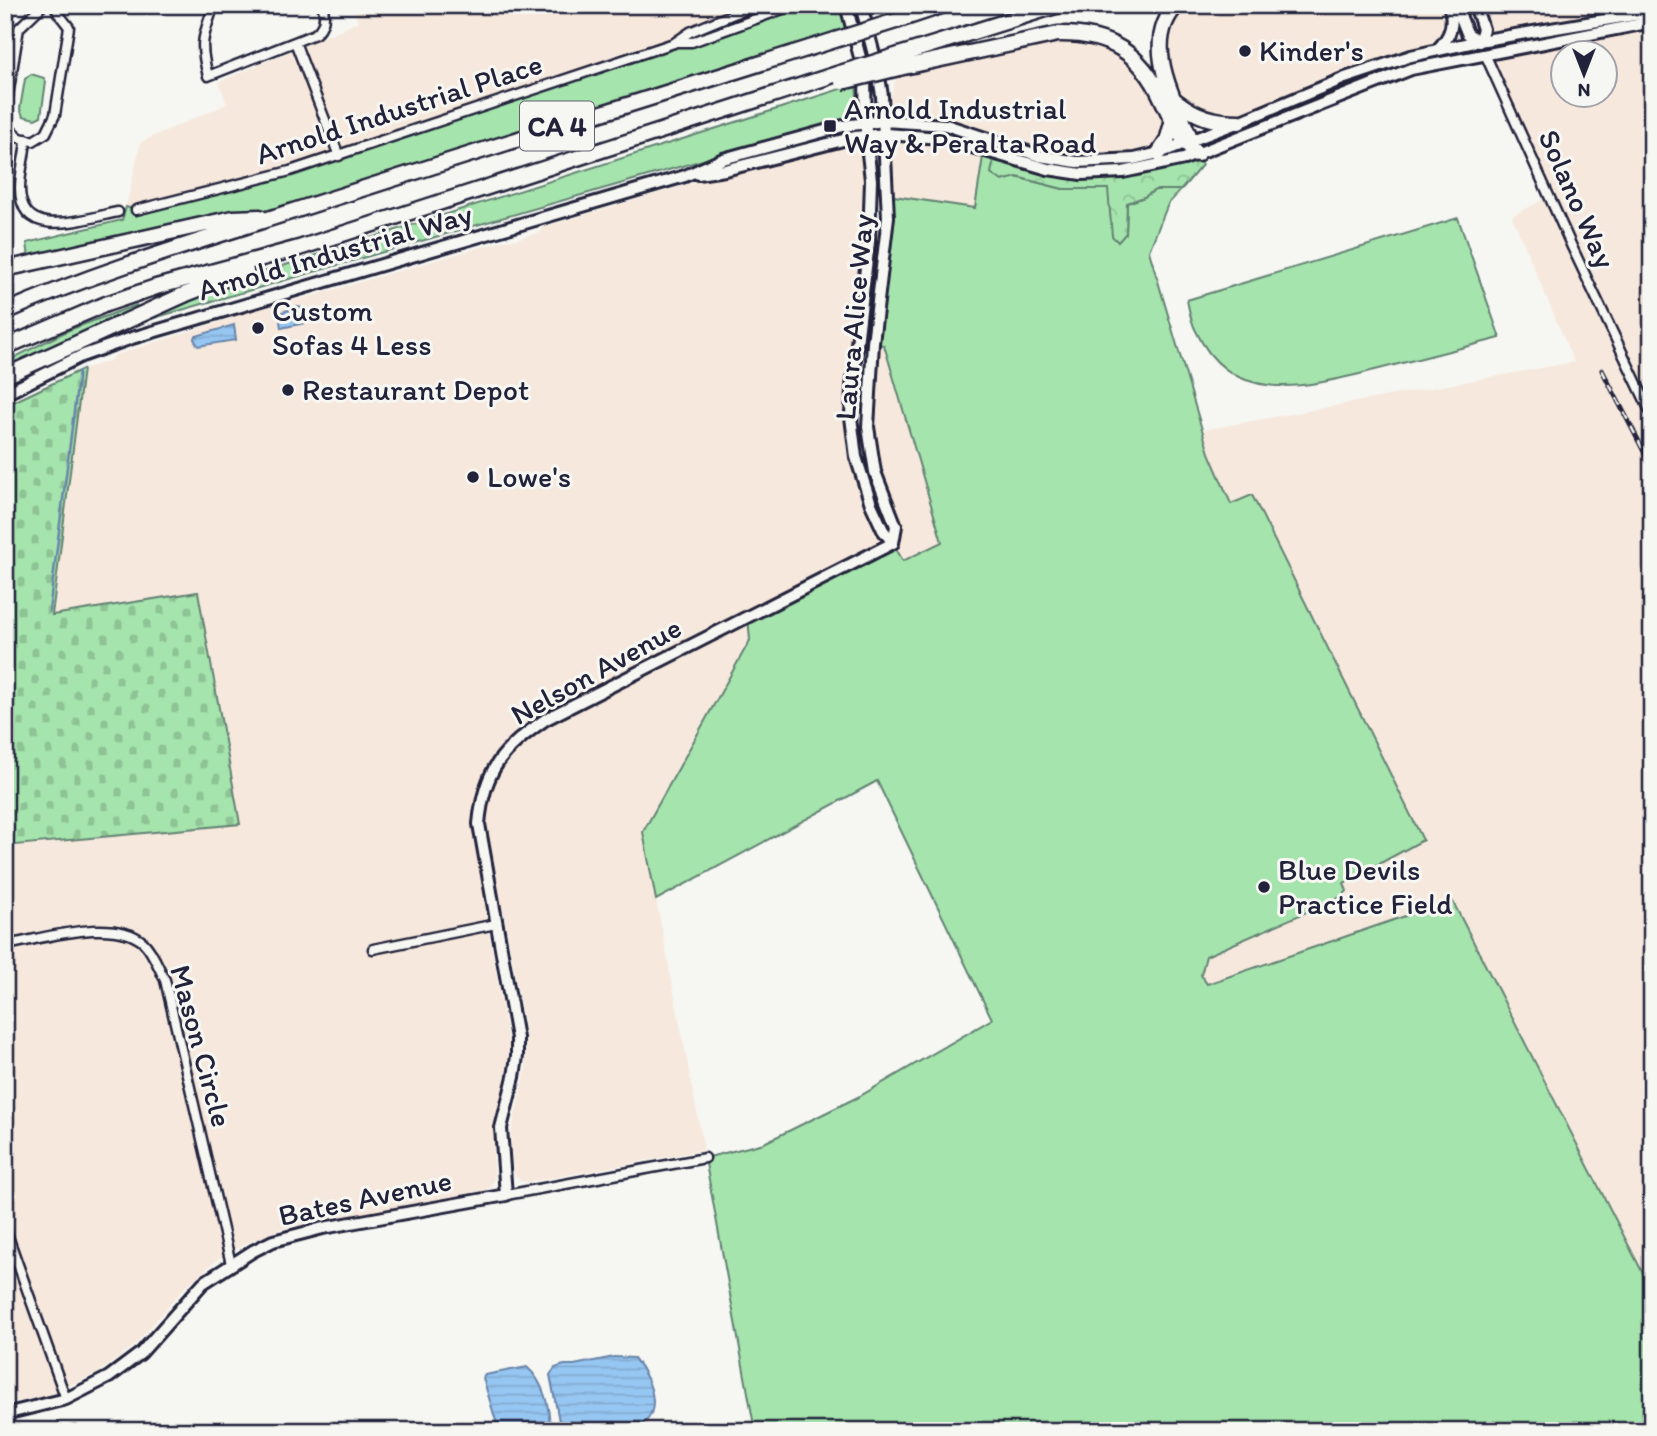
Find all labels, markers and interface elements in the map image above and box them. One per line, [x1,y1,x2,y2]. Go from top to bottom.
place label: Kinder's [1259,32,1364,69]
north arrow [1548,38,1618,108]
marker: Kinder's [1237,43,1253,59]
street label: Arnold Industrial Place [251,45,547,172]
text: N [1578,79,1590,102]
place label: Arnold Industrial Way & Peralta Road [844,90,1096,161]
road number: CA 4 [520,102,594,150]
marker: Arnold Industrial Way & Peralta Road [822,118,838,134]
street label: Solano Way [1530,124,1624,274]
street label: Arnold Industrial Way [193,195,476,308]
street label: Laura Alice Way [826,212,881,422]
place label: Custom Sofas 4 Less [272,292,432,363]
marker: Custom Sofas 4 Less [250,320,266,336]
place label: Restaurant Depot [302,371,529,408]
marker: Restaurant Depot [280,382,296,398]
place label: Lowe's [487,458,571,495]
marker: Lowe's [465,469,481,485]
street label: Nelson Avenue [504,608,688,733]
place label: Blue Devils Practice Field [1278,851,1453,922]
marker: Blue Devils Practice Field [1256,879,1272,895]
street label: Mason Circle [162,961,241,1131]
street label: Bates Avenue [275,1161,455,1234]

